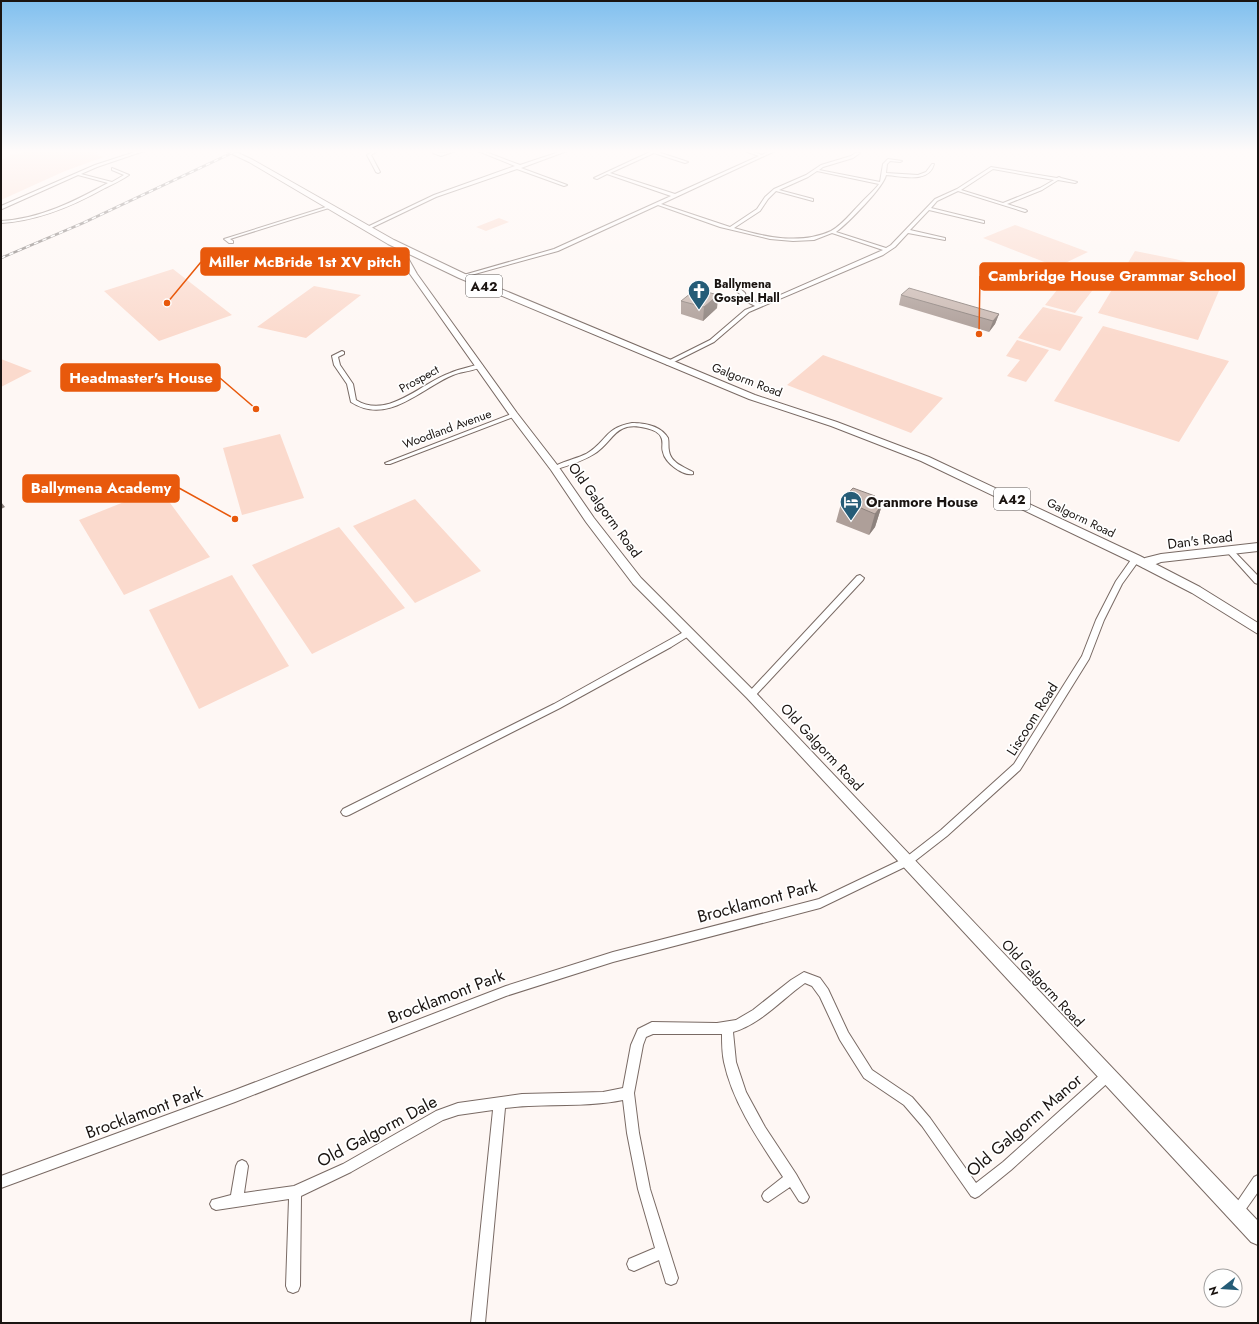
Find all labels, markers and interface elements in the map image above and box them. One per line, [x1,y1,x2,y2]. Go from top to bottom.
callout: Miller McBride 1st XV pitch [201,248,409,275]
text: Miller McBride 1st XV pitch [209,251,401,273]
callout: Cambridge House Grammar School [980,263,1244,290]
text: Cambridge House Grammar School [988,265,1236,287]
road number: A42 [466,275,502,297]
place label: Ballymena Gospel Hall [714,275,780,307]
church icon: Ballymena Gospel Hall [686,278,712,311]
street label: Galgorm Road [709,358,785,402]
street label: Prospect [396,361,442,397]
callout: Headmaster's House [61,364,220,391]
text: Headmaster's House [69,367,213,389]
street label: Woodland Avenue [400,405,494,453]
street label: Old Galgorm Road [564,458,646,562]
callout: Ballymena Academy [23,475,179,502]
text: Ballymena Academy [31,477,171,499]
road number: A42 [994,488,1030,510]
hotel icon: Oranmore House [838,489,864,522]
place label: Oranmore House [866,492,978,512]
street label: Galgorm Road [1044,494,1118,542]
street label: Dan's Road [1166,526,1234,554]
street label: Liscoom Road [1002,679,1062,759]
street label: Old Galgorm Road [776,699,868,795]
street label: Brocklamont Park [694,873,820,929]
street label: Old Galgorm Road [997,935,1089,1031]
street label: Brocklamont Park [384,963,508,1029]
street label: Old Galgorm Manor [961,1068,1087,1182]
street label: Brocklamont Park [82,1080,206,1144]
street label: Old Galgorm Dale [313,1089,442,1173]
north arrow [1203,1268,1243,1308]
text: N [1205,1284,1222,1297]

